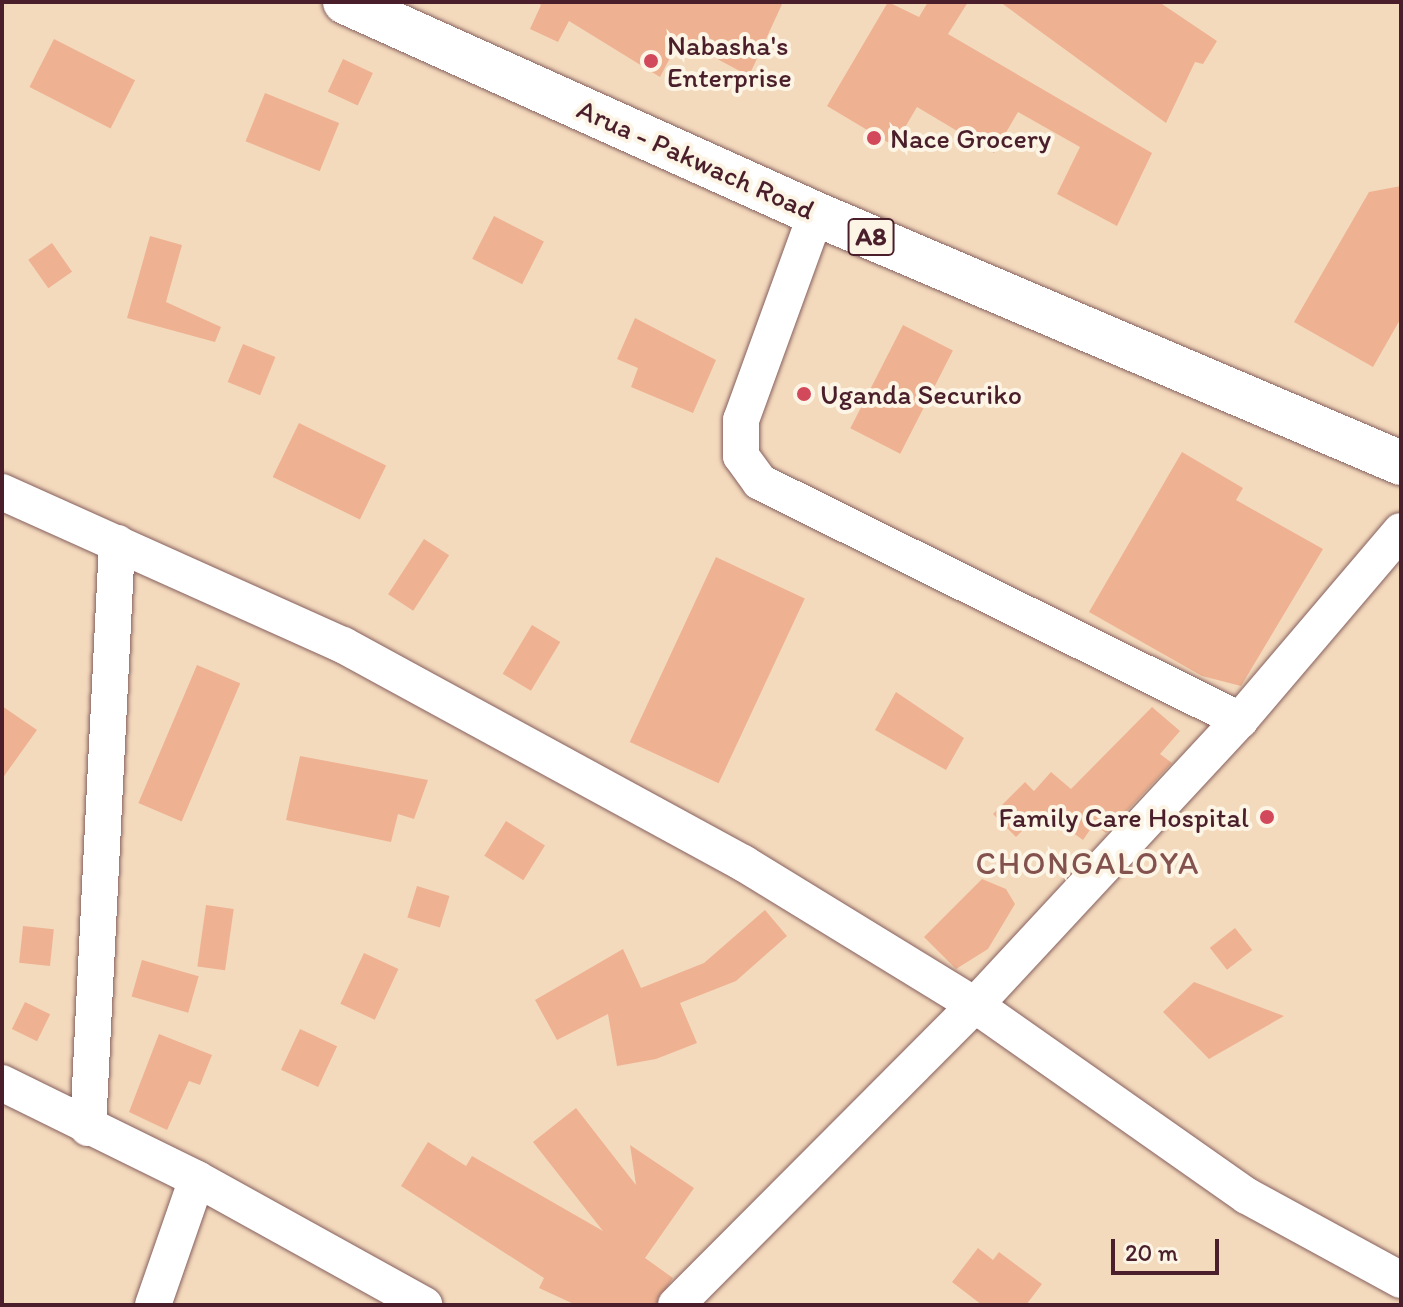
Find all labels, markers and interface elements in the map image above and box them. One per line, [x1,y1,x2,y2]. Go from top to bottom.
place label: Nabasha's Enterprise [667,28,792,94]
marker: Nabasha's Enterprise [642,52,660,70]
street label: Arua - Pakwach Road [573,92,819,226]
place label: Nace Grocery [890,121,1051,155]
marker: Nace Grocery [865,129,883,147]
road number: A8 [847,215,895,259]
place label: Uganda Securiko [820,377,1022,411]
marker: Uganda Securiko [795,385,813,403]
place label: Family Care Hospital [999,800,1249,834]
marker: Family Care Hospital [1256,806,1278,828]
district label: CHONGALOYA [974,844,1202,882]
scale bar [1115,1223,1223,1273]
text: 20 m [1125,1238,1178,1267]

